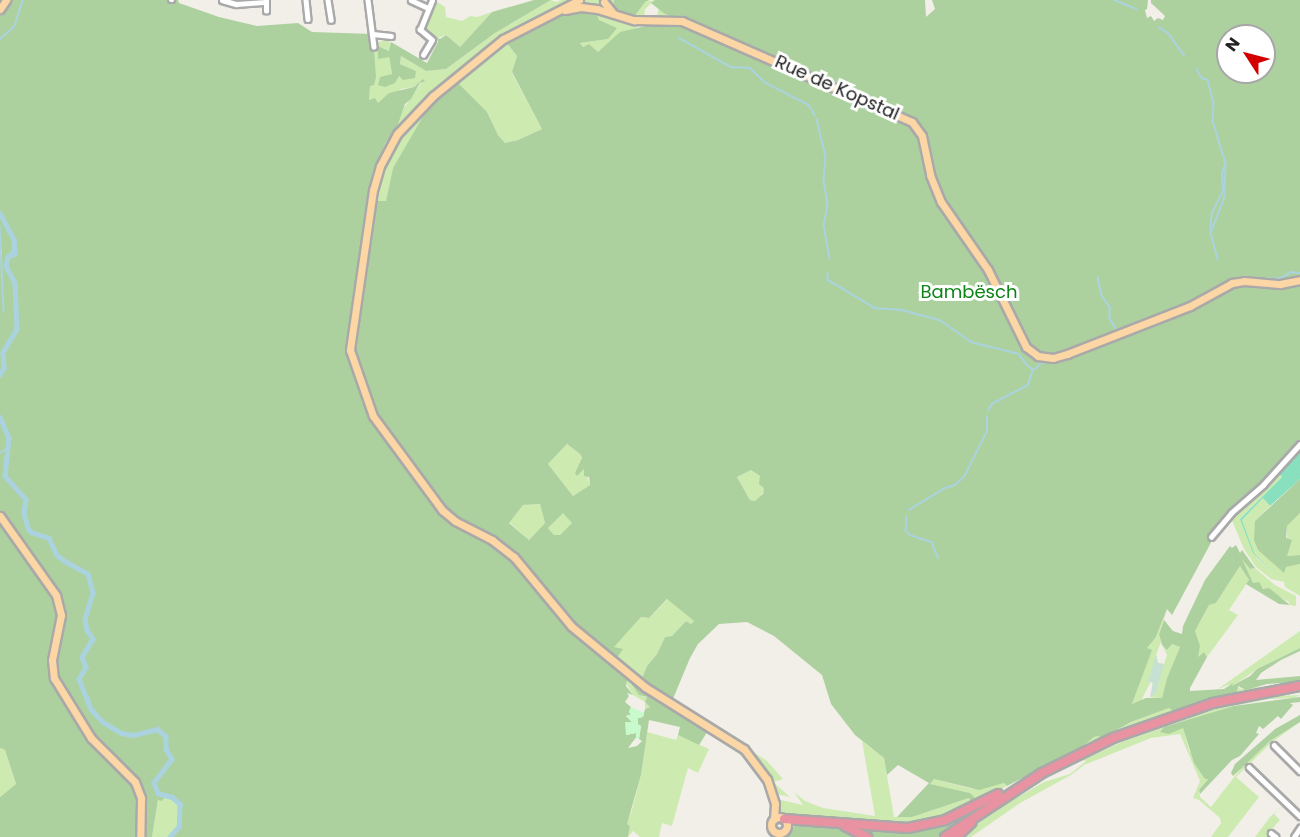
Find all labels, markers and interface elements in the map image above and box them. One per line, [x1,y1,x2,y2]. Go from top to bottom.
north arrow [1216,24,1276,84]
text: N [1220,33,1245,56]
street label: Rue de Kopstal [772,51,902,125]
park label: Bambësch [921,281,1017,303]

